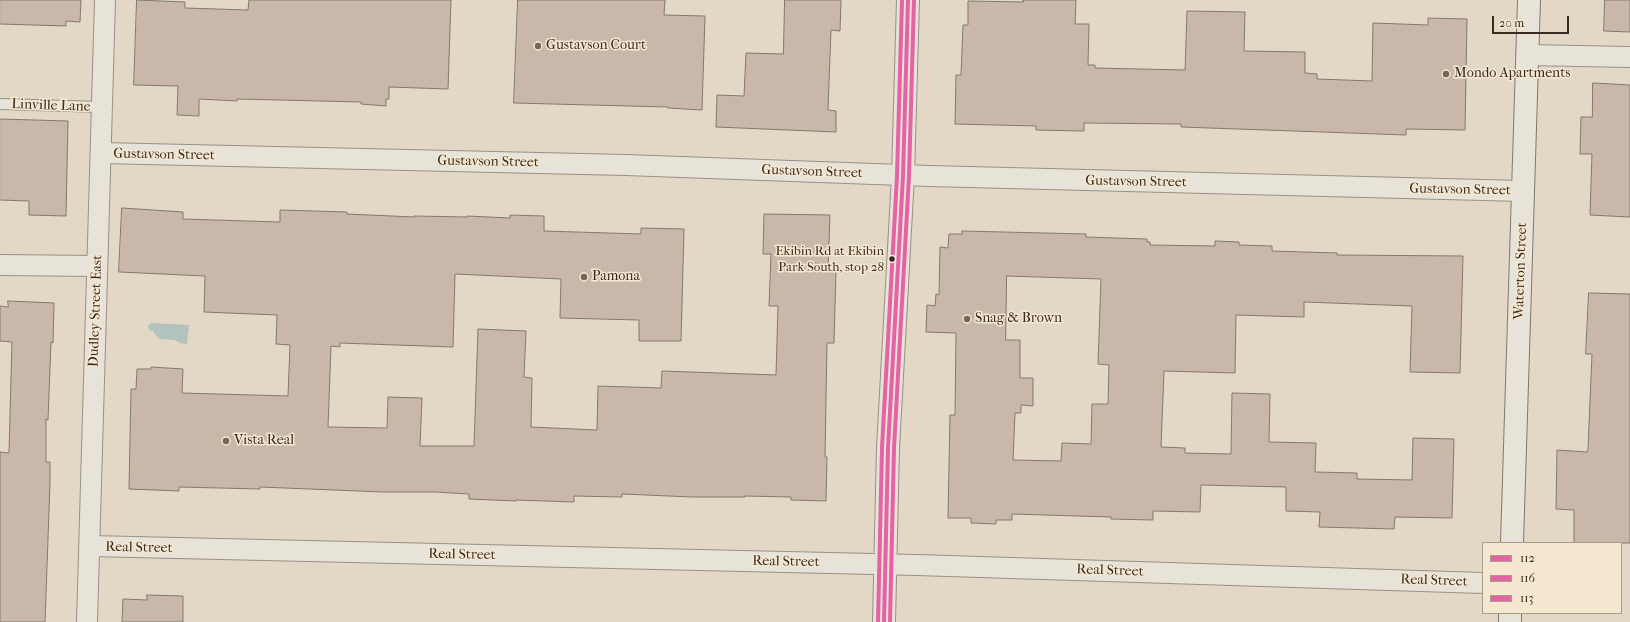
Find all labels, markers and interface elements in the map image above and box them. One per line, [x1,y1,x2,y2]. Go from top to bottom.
scale bar [1494,8,1571,34]
text: 20 m [1499,16,1524,30]
place label: Gustavson Court [546,38,646,54]
marker: Gustavson Court [533,41,543,51]
place label: Mondo Apartments [1454,66,1570,82]
marker: Mondo Apartments [1441,69,1451,79]
street label: Linville Lane [11,96,91,116]
street label: Gustavson Street [113,146,215,164]
street label: Gustavson Street [437,153,539,171]
street label: Gustavson Street [761,162,863,182]
street label: Gustavson Street [1085,173,1187,191]
street label: Gustavson Street [1409,181,1511,199]
street label: Waterton Street [1511,222,1531,320]
place label: Ekibin Rd at Ekibin Park South, stop 28 [776,244,884,275]
marker: Ekibin Rd at Ekibin Park South, stop 28 [887,254,897,264]
street label: Dudley Street East [86,255,106,367]
place label: Pamona [592,269,640,285]
marker: Pamona [579,272,589,282]
place label: Snag & Brown [975,311,1062,327]
marker: Snag & Brown [962,314,972,324]
place label: Vista Real [234,433,294,449]
marker: Vista Real [221,436,231,446]
street label: Real Street [105,539,173,557]
legend [1482,542,1622,614]
street label: Real Street [428,546,496,564]
text: 112 [1520,551,1535,565]
street label: Real Street [752,553,820,571]
street label: Real Street [1076,561,1144,581]
street label: Real Street [1400,571,1468,591]
text: 116 [1520,571,1535,585]
text: 113 [1520,591,1534,605]

